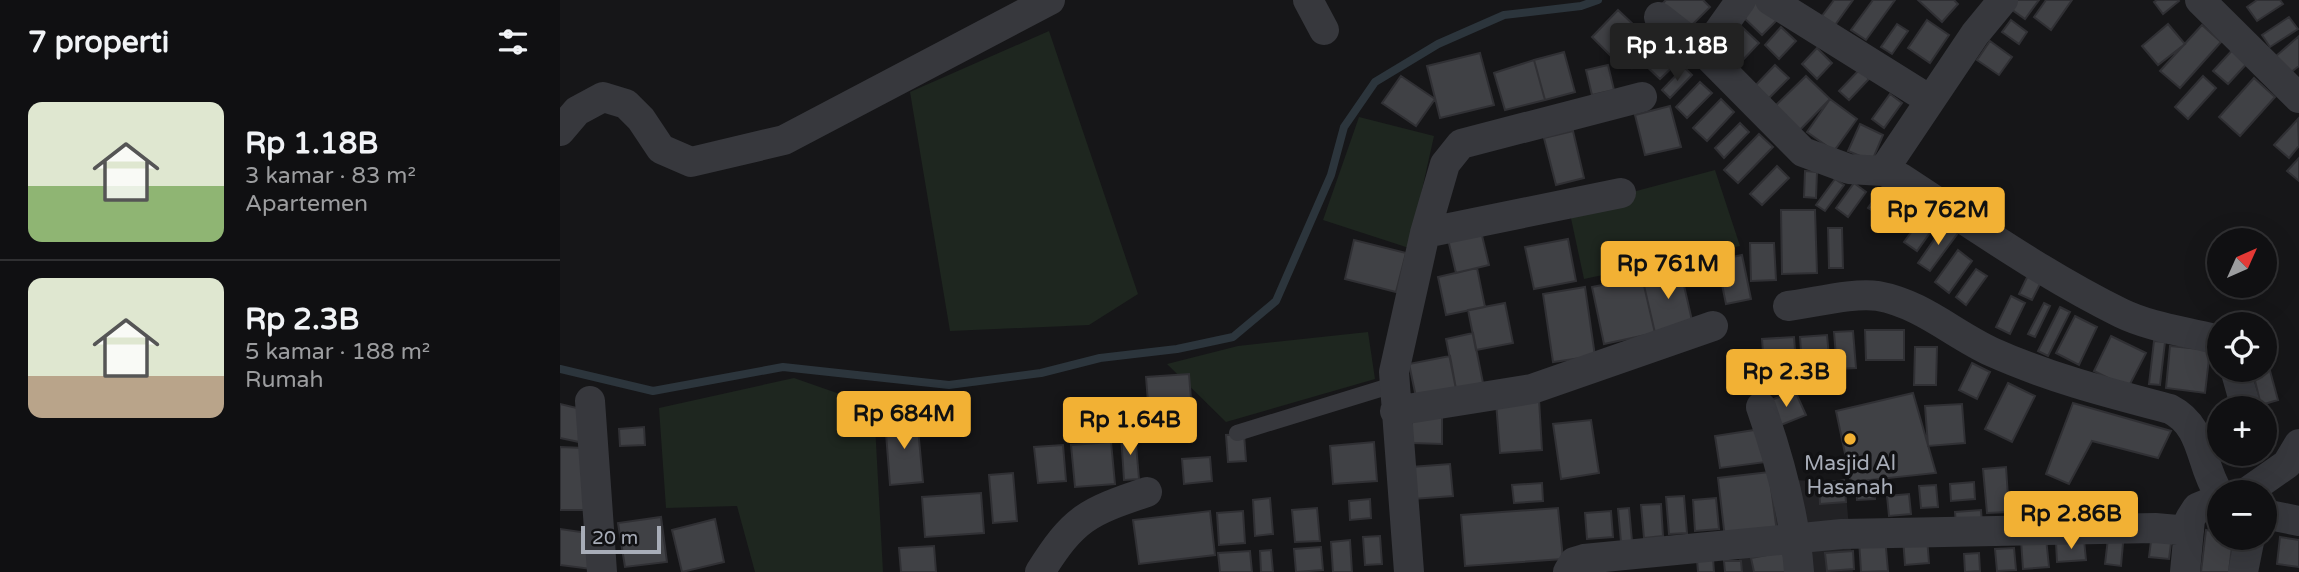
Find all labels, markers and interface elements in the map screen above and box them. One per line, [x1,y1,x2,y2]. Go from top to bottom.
icon: filters [494,23,532,61]
text: 7 properti [28,24,169,61]
pin: Rp 1.18B [1605,24,1749,83]
text: Rp 1.18B [1626,32,1728,60]
text: Rp 1.18B [245,125,378,162]
icon: home [84,130,168,214]
text: 3 kamar · 83 m² [245,162,416,190]
pin: Rp 762M [1873,188,2003,247]
text: Apartemen [245,190,368,218]
text: Rp 762M [1887,196,1989,224]
north arrow [2207,228,2277,298]
map controls [2207,228,2277,550]
pin: Rp 761M [1603,242,1733,301]
text: Rp 761M [1617,250,1719,278]
text: Rp 2.3B [245,301,359,338]
icon: home [84,306,168,390]
button: locate [2207,312,2277,382]
text: 5 kamar · 188 m² [245,338,430,366]
pin: Rp 2.3B [1721,350,1851,409]
text: Rp 2.3B [1742,358,1830,386]
text: Rumah [245,366,323,394]
pin: Rp 684M [839,392,969,451]
button: + [2207,396,2277,466]
pin: Rp 1.64B [1058,398,1202,457]
text: Rp 684M [853,400,955,428]
text: Rp 1.64B [1079,406,1181,434]
marker: Masjid Al Hasanah [1842,431,1858,447]
place label: Masjid Al Hasanah [1804,451,1896,500]
button: − [2207,480,2277,550]
pin: Rp 2.86B [1999,491,2143,551]
text: Rp 2.86B [2020,500,2122,528]
scale bar [581,523,662,555]
text: 20 m [592,527,638,549]

